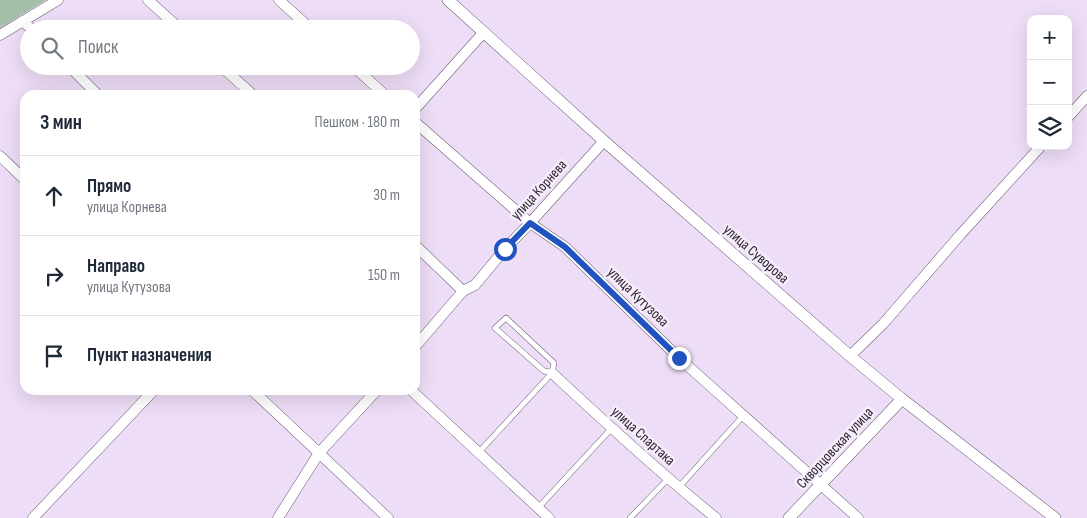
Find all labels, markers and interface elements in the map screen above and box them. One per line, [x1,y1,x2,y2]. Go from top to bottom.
map controls [1027,15,1072,150]
button: + [1027,15,1072,60]
search box [20,20,420,75]
icon: search [38,34,66,62]
text: Поиск [78,36,118,59]
button: − [1027,60,1072,105]
button: layers [1027,105,1072,150]
text: 3 мин [40,110,82,135]
text: Пешком · 180 m [315,113,400,132]
street label: улица Корнева [507,156,571,224]
text: Прямо [87,175,131,198]
icon: ahead [40,182,68,210]
text: 30 m [373,186,400,205]
text: улица Корнева [87,198,167,217]
street label: улица Суворова [719,220,793,288]
route start [494,238,517,261]
text: Направо [87,255,145,278]
icon: right [40,262,68,290]
street label: улица Кутузова [603,263,673,331]
text: 150 m [368,266,400,285]
text: улица Кутузова [87,278,171,297]
icon: arrive [40,342,68,370]
text: Пункт назначения [87,344,212,367]
route end [668,347,691,370]
street label: улица Спартака [607,402,679,470]
street label: Скворцовская улица [792,403,878,493]

